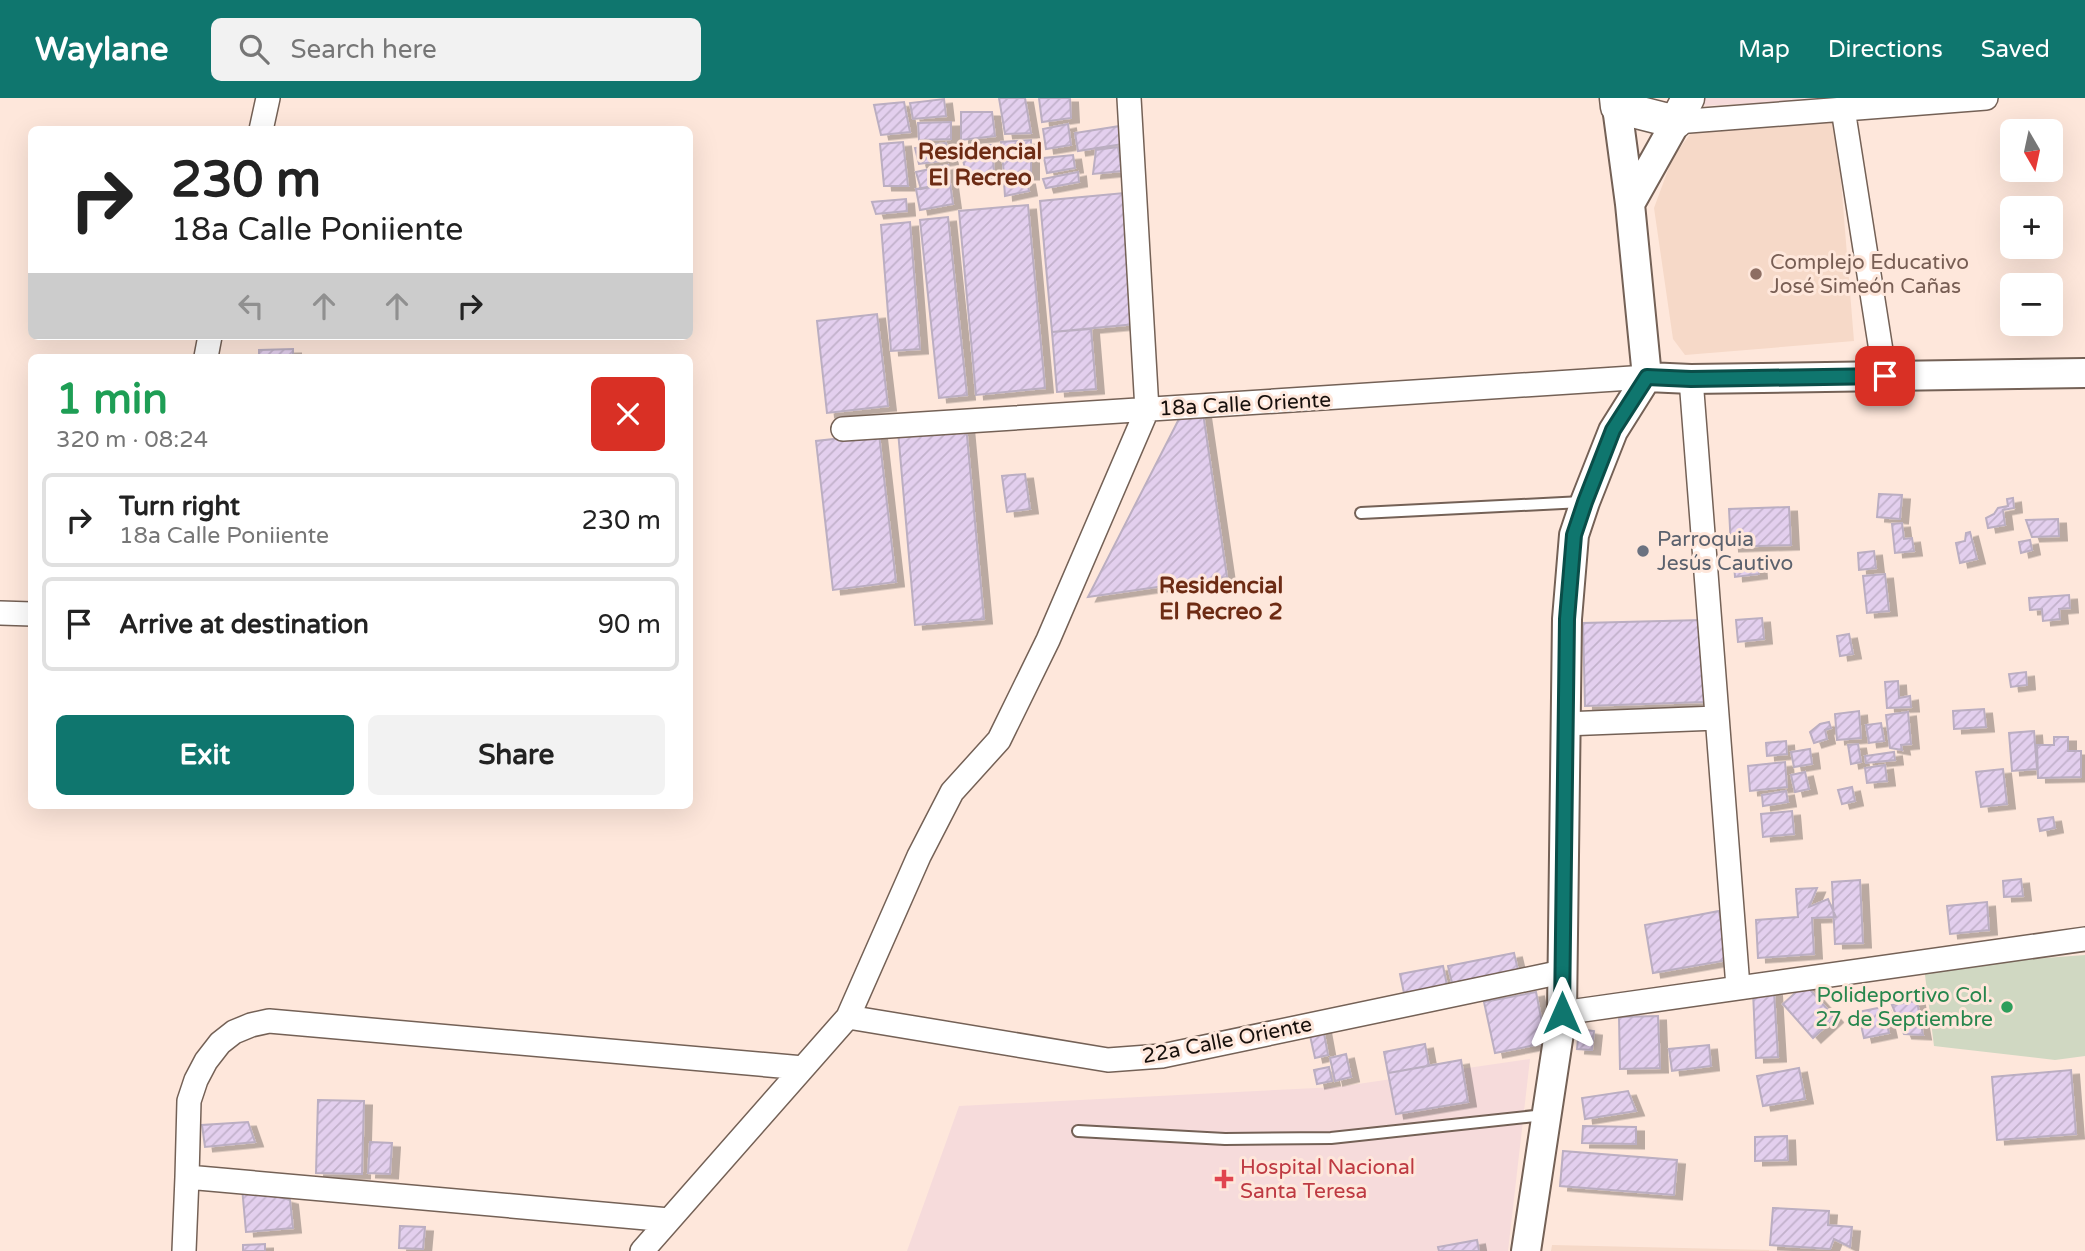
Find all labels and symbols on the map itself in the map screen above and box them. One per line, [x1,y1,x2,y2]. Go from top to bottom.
north arrow [2000,119,2063,182]
district label: Residencial El Recreo [918,138,1042,192]
place label: Complejo Educativo José Simeón Cañas [1770,250,1969,299]
marker: Complejo Educativo José Simeón Cañas [1748,266,1764,282]
pin [1855,346,1915,406]
street label: 18a Calle Oriente [1158,388,1332,421]
place label: Parroquia Jesús Cautivo [1657,527,1793,576]
marker: Parroquia Jesús Cautivo [1635,543,1651,559]
district label: Residencial El Recreo 2 [1159,572,1283,626]
position arrow [1525,976,1599,1050]
place label: Polideportivo Col. 27 de Septiembre [1815,983,1993,1032]
marker: Polideportivo Col. 27 de Septiembre [1999,999,2015,1015]
street label: 22a Calle Oriente [1140,1012,1314,1069]
place label: Hospital Nacional Santa Teresa [1240,1155,1415,1204]
marker: Hospital Nacional Santa Teresa [1214,1169,1234,1189]

